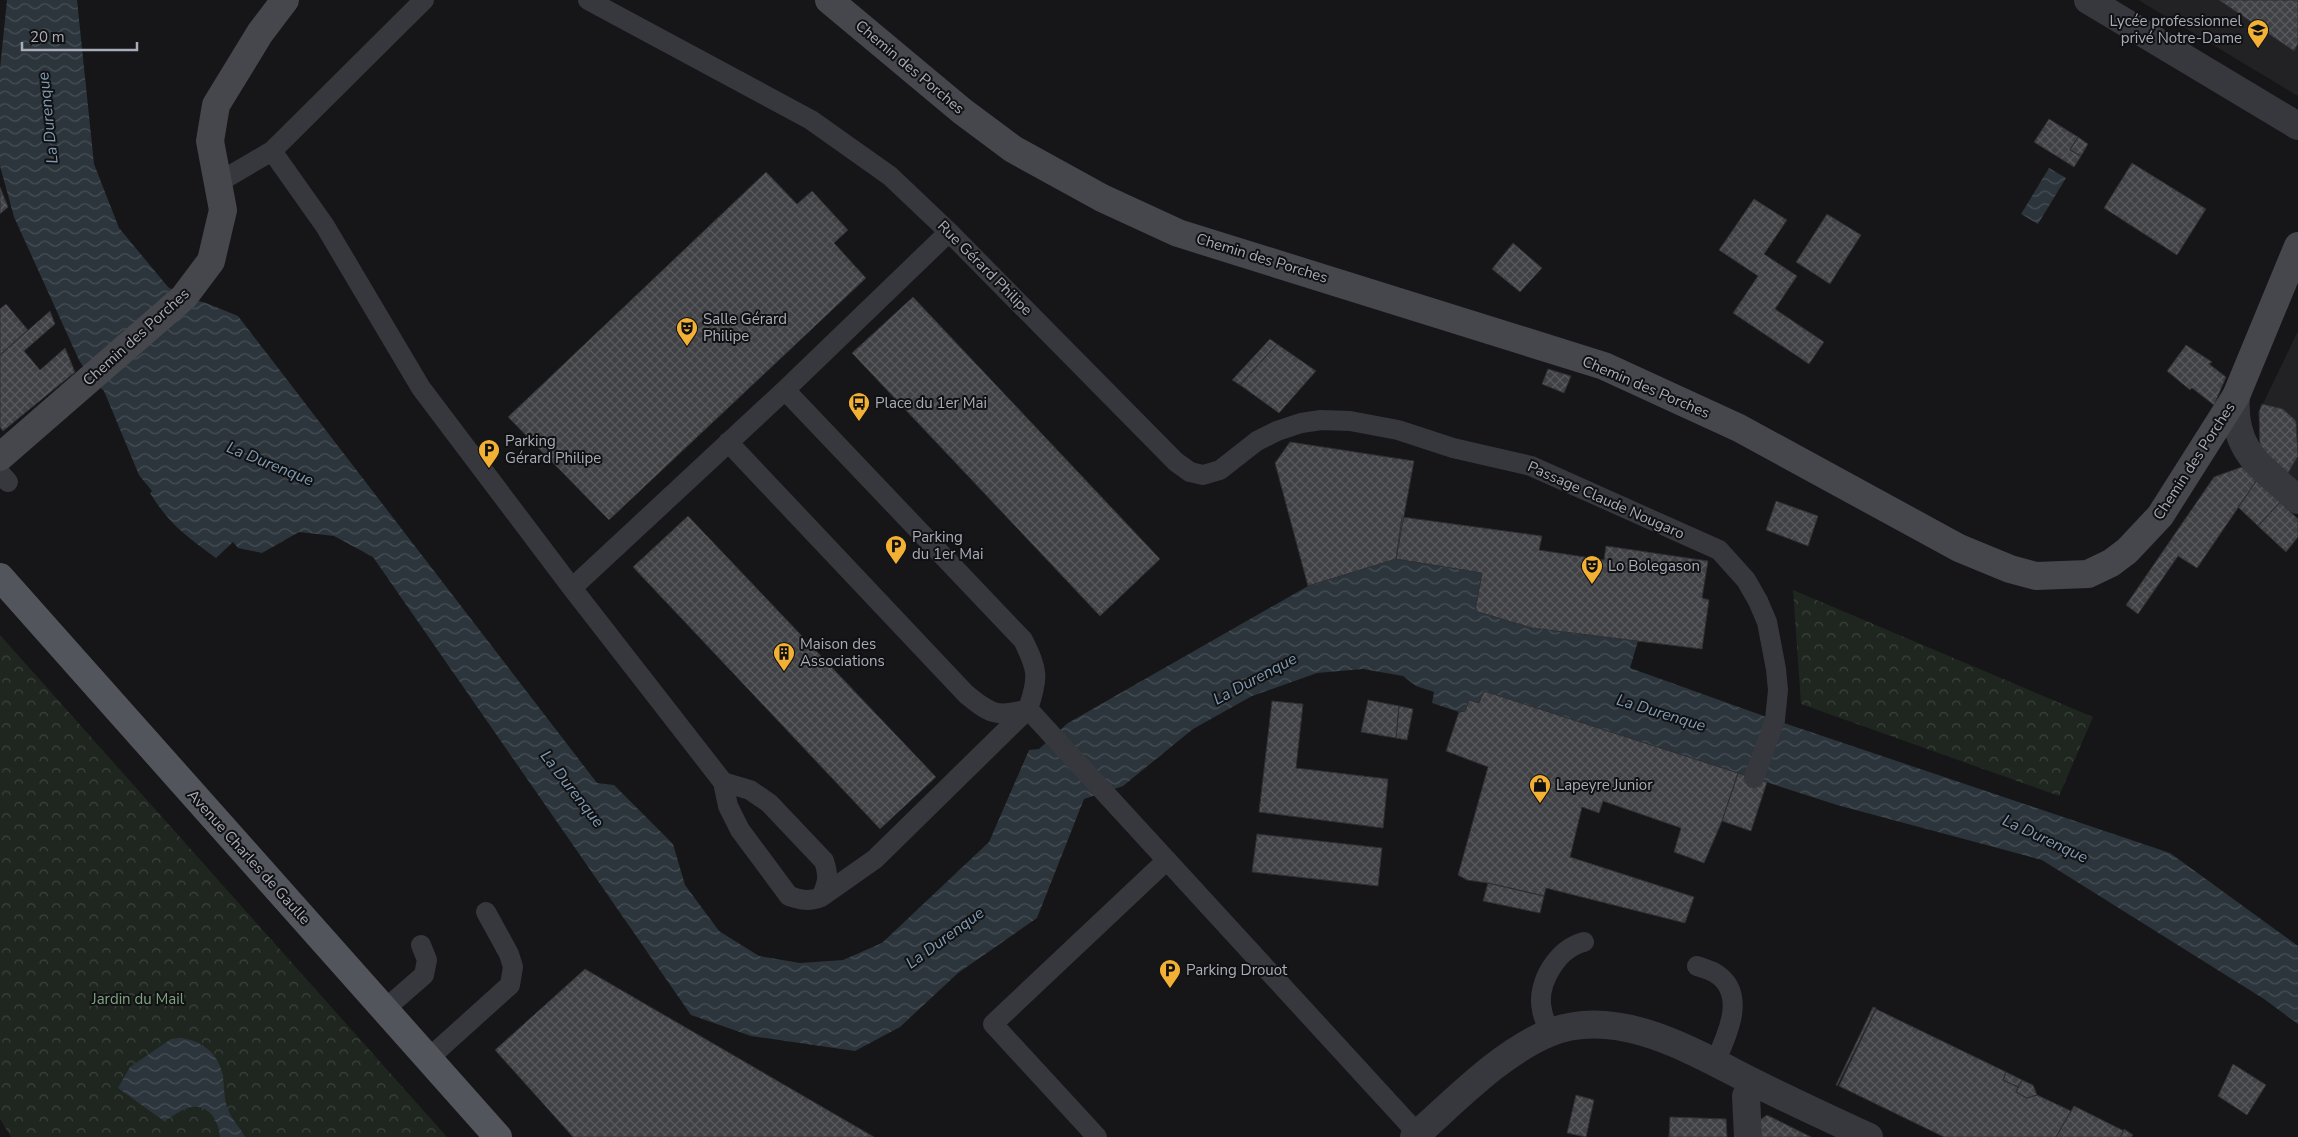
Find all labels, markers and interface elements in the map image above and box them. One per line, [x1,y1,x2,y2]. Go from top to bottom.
place label: Lycée professionnel privé Notre-Dame [2110,11,2243,48]
street label: Chemin des Porches [851,15,969,119]
school or university icon: Lycée professionnel privé Notre-Dame [2246,18,2270,49]
scale bar [22,20,138,52]
text: 20 m [30,27,65,47]
water label: La Durenque [32,71,64,165]
street label: Rue Gérard Philipe [933,216,1037,320]
street label: Chemin des Porches [1194,228,1330,288]
street label: Chemin des Porches [79,284,193,390]
place label: Salle Gérard Philipe [703,309,787,346]
theatre icon: Salle Gérard Philipe [675,316,699,347]
street label: Chemin des Porches [1579,351,1713,423]
bus stop icon: Place du 1er Mai [847,391,871,422]
place label: Place du 1er Mai [875,393,987,413]
street label: Chemin des Porches [2148,398,2240,524]
place label: Parking Gérard Philipe [505,431,601,468]
water label: La Durenque [223,437,317,492]
parking icon: Parking Gérard Philipe [477,438,501,469]
street label: Passage Claude Nougaro [1524,456,1688,544]
place label: Parking du 1er Mai [912,527,983,564]
parking icon: Parking du 1er Mai [884,534,908,565]
theatre icon: Lo Bolegason [1580,554,1604,585]
place label: Lo Bolegason [1608,556,1700,576]
place label: Maison des Associations [800,634,885,671]
building icon: Maison des Associations [772,641,796,672]
water label: La Durenque [1209,647,1301,710]
water label: La Durenque [1614,689,1709,737]
water label: La Durenque [535,746,609,832]
shop icon: Lapeyre Junior [1528,773,1552,804]
place label: Lapeyre Junior [1556,775,1653,795]
street label: Avenue Charles de Gaulle [183,785,315,929]
water label: La Durenque [1999,810,2092,869]
water label: La Durenque [901,902,989,974]
parking icon: Parking Drouot [1158,958,1182,989]
place label: Parking Drouot [1186,960,1288,980]
park label: Jardin du Mail [91,989,185,1009]

